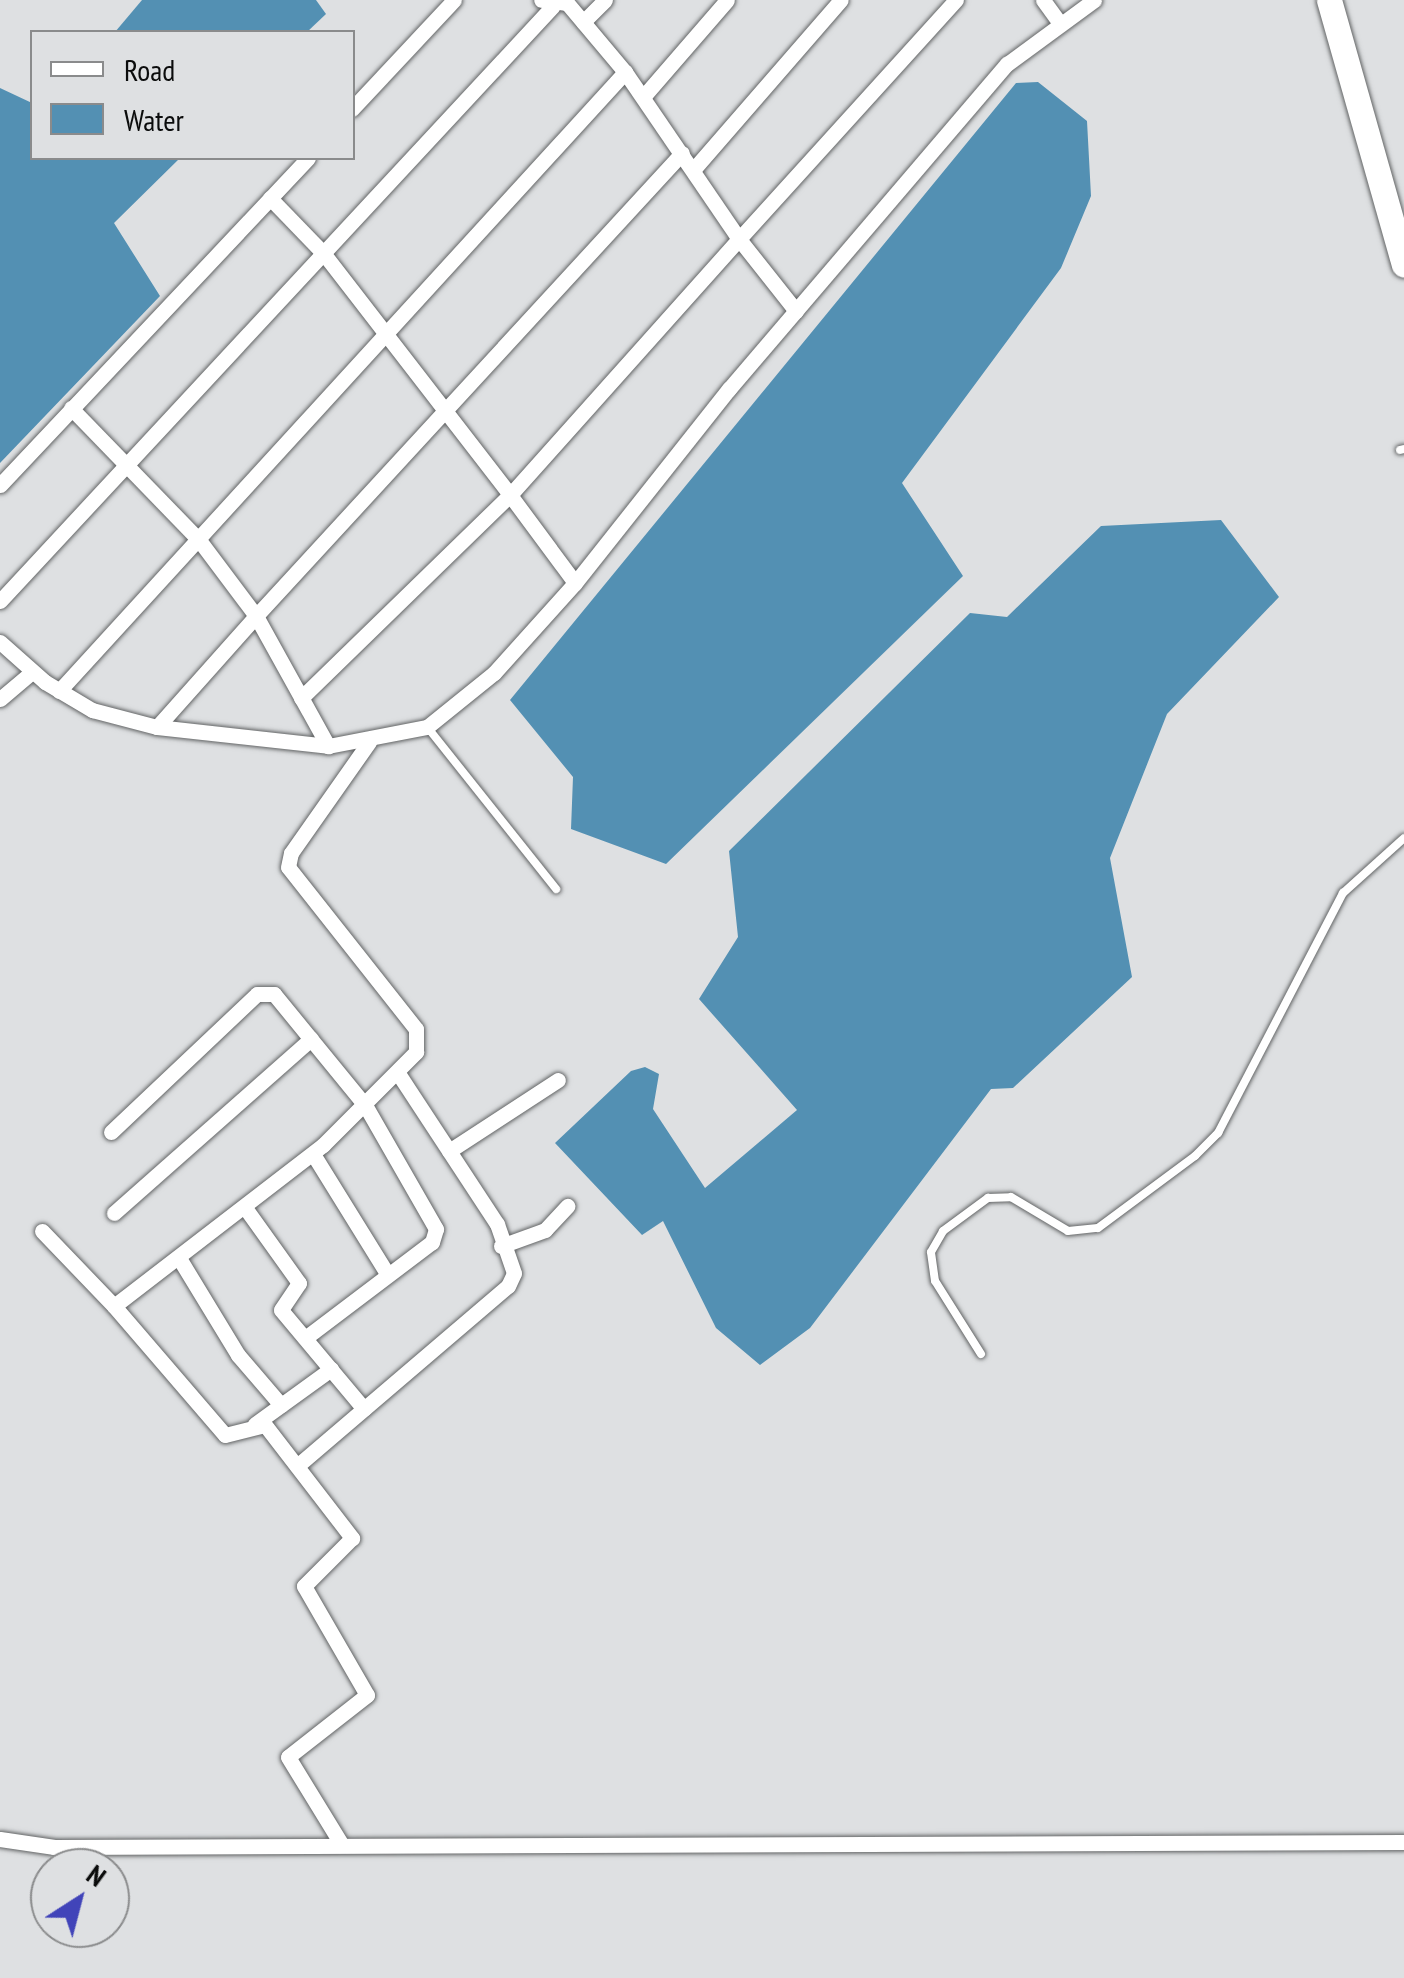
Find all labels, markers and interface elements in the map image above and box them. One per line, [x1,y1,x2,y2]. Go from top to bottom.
legend [30,30,355,160]
text: Road [124,50,175,89]
text: Water [124,100,184,139]
north arrow [30,1848,130,1948]
text: N [80,1856,114,1894]

